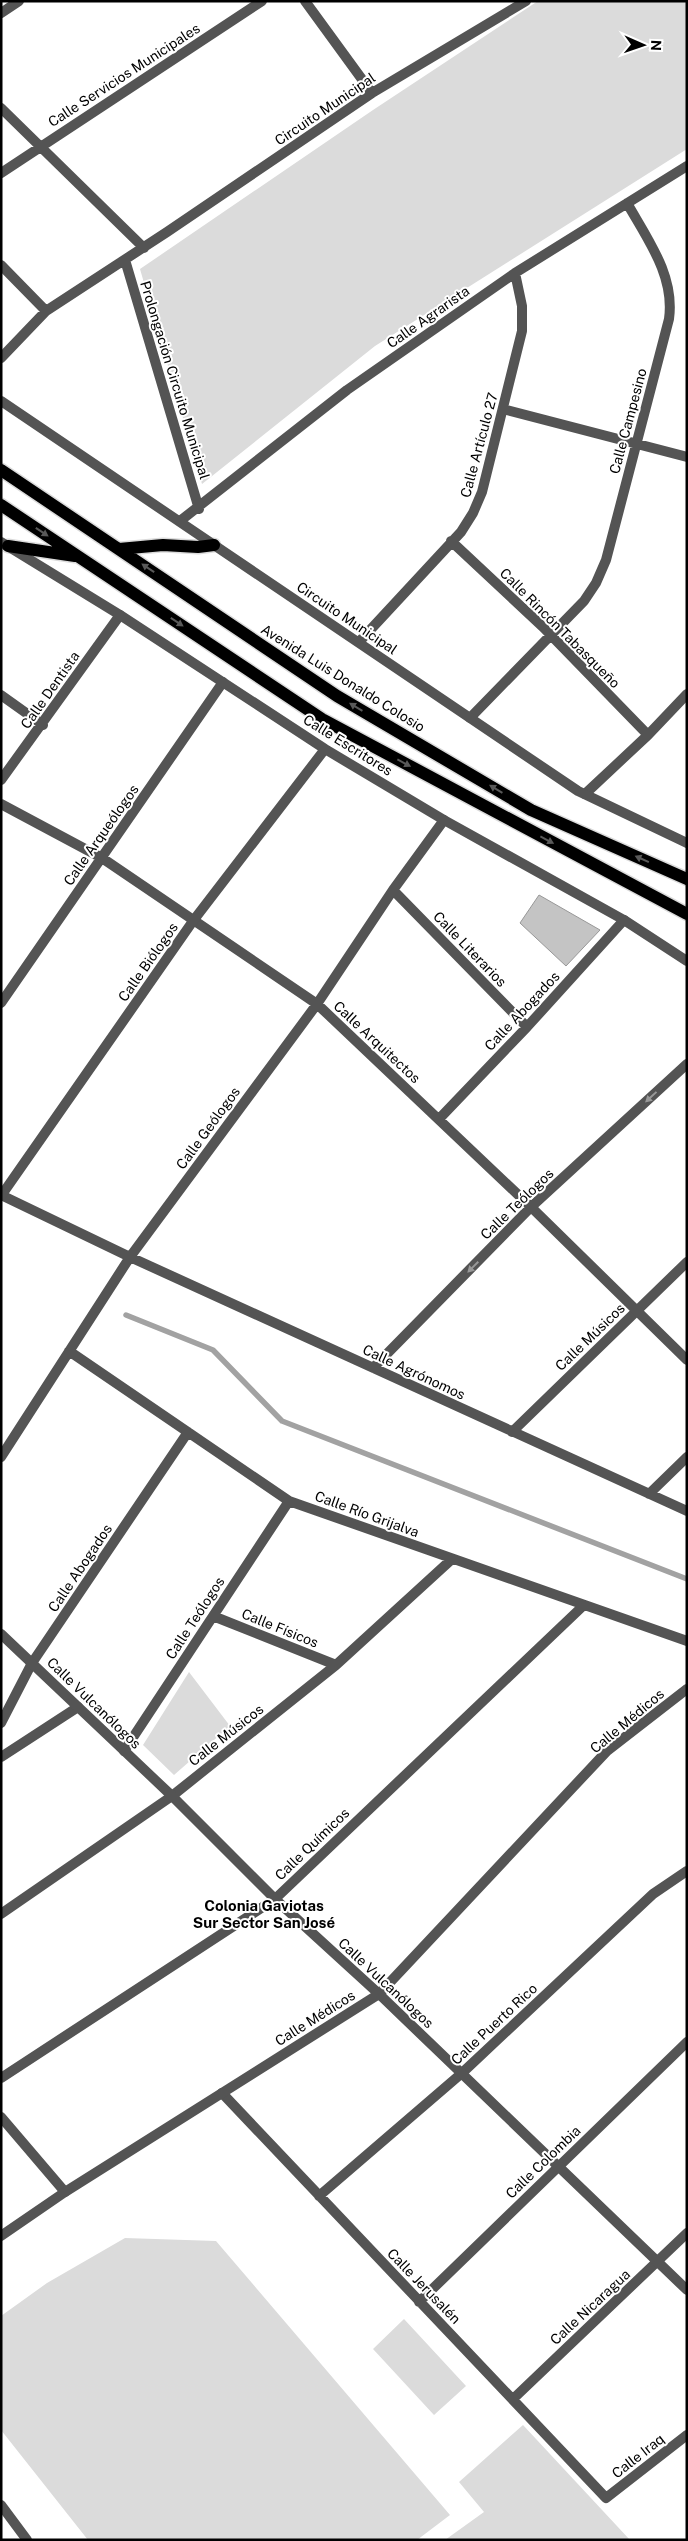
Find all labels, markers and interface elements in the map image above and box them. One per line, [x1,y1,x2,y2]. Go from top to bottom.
street label: Calle Servicios Municipales [45,20,203,130]
north arrow [618,20,668,70]
text: N [648,40,664,51]
street label: Circuito Municipal [272,69,378,149]
street label: Prolongación Circuito Municipal [137,279,213,481]
street label: Calle Agrarista [384,283,472,351]
street label: Calle Campesino [606,366,650,476]
street label: Calle Artículo 27 [457,391,501,499]
one-way arrow [35,527,48,537]
one-way arrow [141,563,154,573]
street label: Calle Rincón Tabasqueño [497,565,623,691]
street label: Circuito Municipal [294,578,400,658]
one-way arrow [170,617,183,627]
street label: Avenida Luis Donaldo Colosio [258,621,428,735]
street label: Calle Dentista [17,648,83,732]
one-way arrow [349,702,362,711]
street label: Calle Escritores [300,711,396,779]
one-way arrow [396,759,411,767]
street label: Calle Arqueólogos [60,782,142,888]
one-way arrow [489,785,502,794]
one-way arrow [540,835,554,844]
one-way arrow [635,855,649,863]
street label: Calle Literarios [430,908,510,990]
street label: Calle Biólogos [115,920,181,1004]
street label: Calle Abogados [481,968,563,1054]
street label: Calle Arquitectos [330,998,424,1086]
street label: Calle Geólogos [173,1084,243,1172]
one-way arrow [645,1091,657,1103]
street label: Calle Teólogos [477,1165,557,1243]
one-way arrow [467,1261,479,1273]
street label: Calle Músicos [552,1300,628,1374]
street label: Calle Agrónomos [360,1341,468,1403]
street label: Calle Río Grijalva [313,1488,421,1540]
street label: Calle Abogados [45,1521,115,1615]
street label: Calle Teólogos [162,1574,228,1662]
street label: Calle Físicos [239,1605,321,1651]
street label: Calle Vulcanólogos [44,1654,144,1752]
street label: Calle Médicos [587,1686,667,1756]
street label: Calle Músicos [186,1701,266,1769]
street label: Calle Químicos [272,1805,352,1883]
district label: Colonia Gaviotas Sur Sector San José [193,1897,335,1931]
street label: Calle Vulcanólogos [335,1935,437,2031]
street label: Calle Puerto Rico [448,1980,540,2068]
street label: Calle Médicos [272,1987,358,2049]
street label: Calle Colombia [502,2122,584,2202]
street label: Calle Jerusalén [384,2245,464,2327]
street label: Calle Nicaragua [547,2266,633,2348]
street label: Calle Iraq [609,2431,667,2481]

